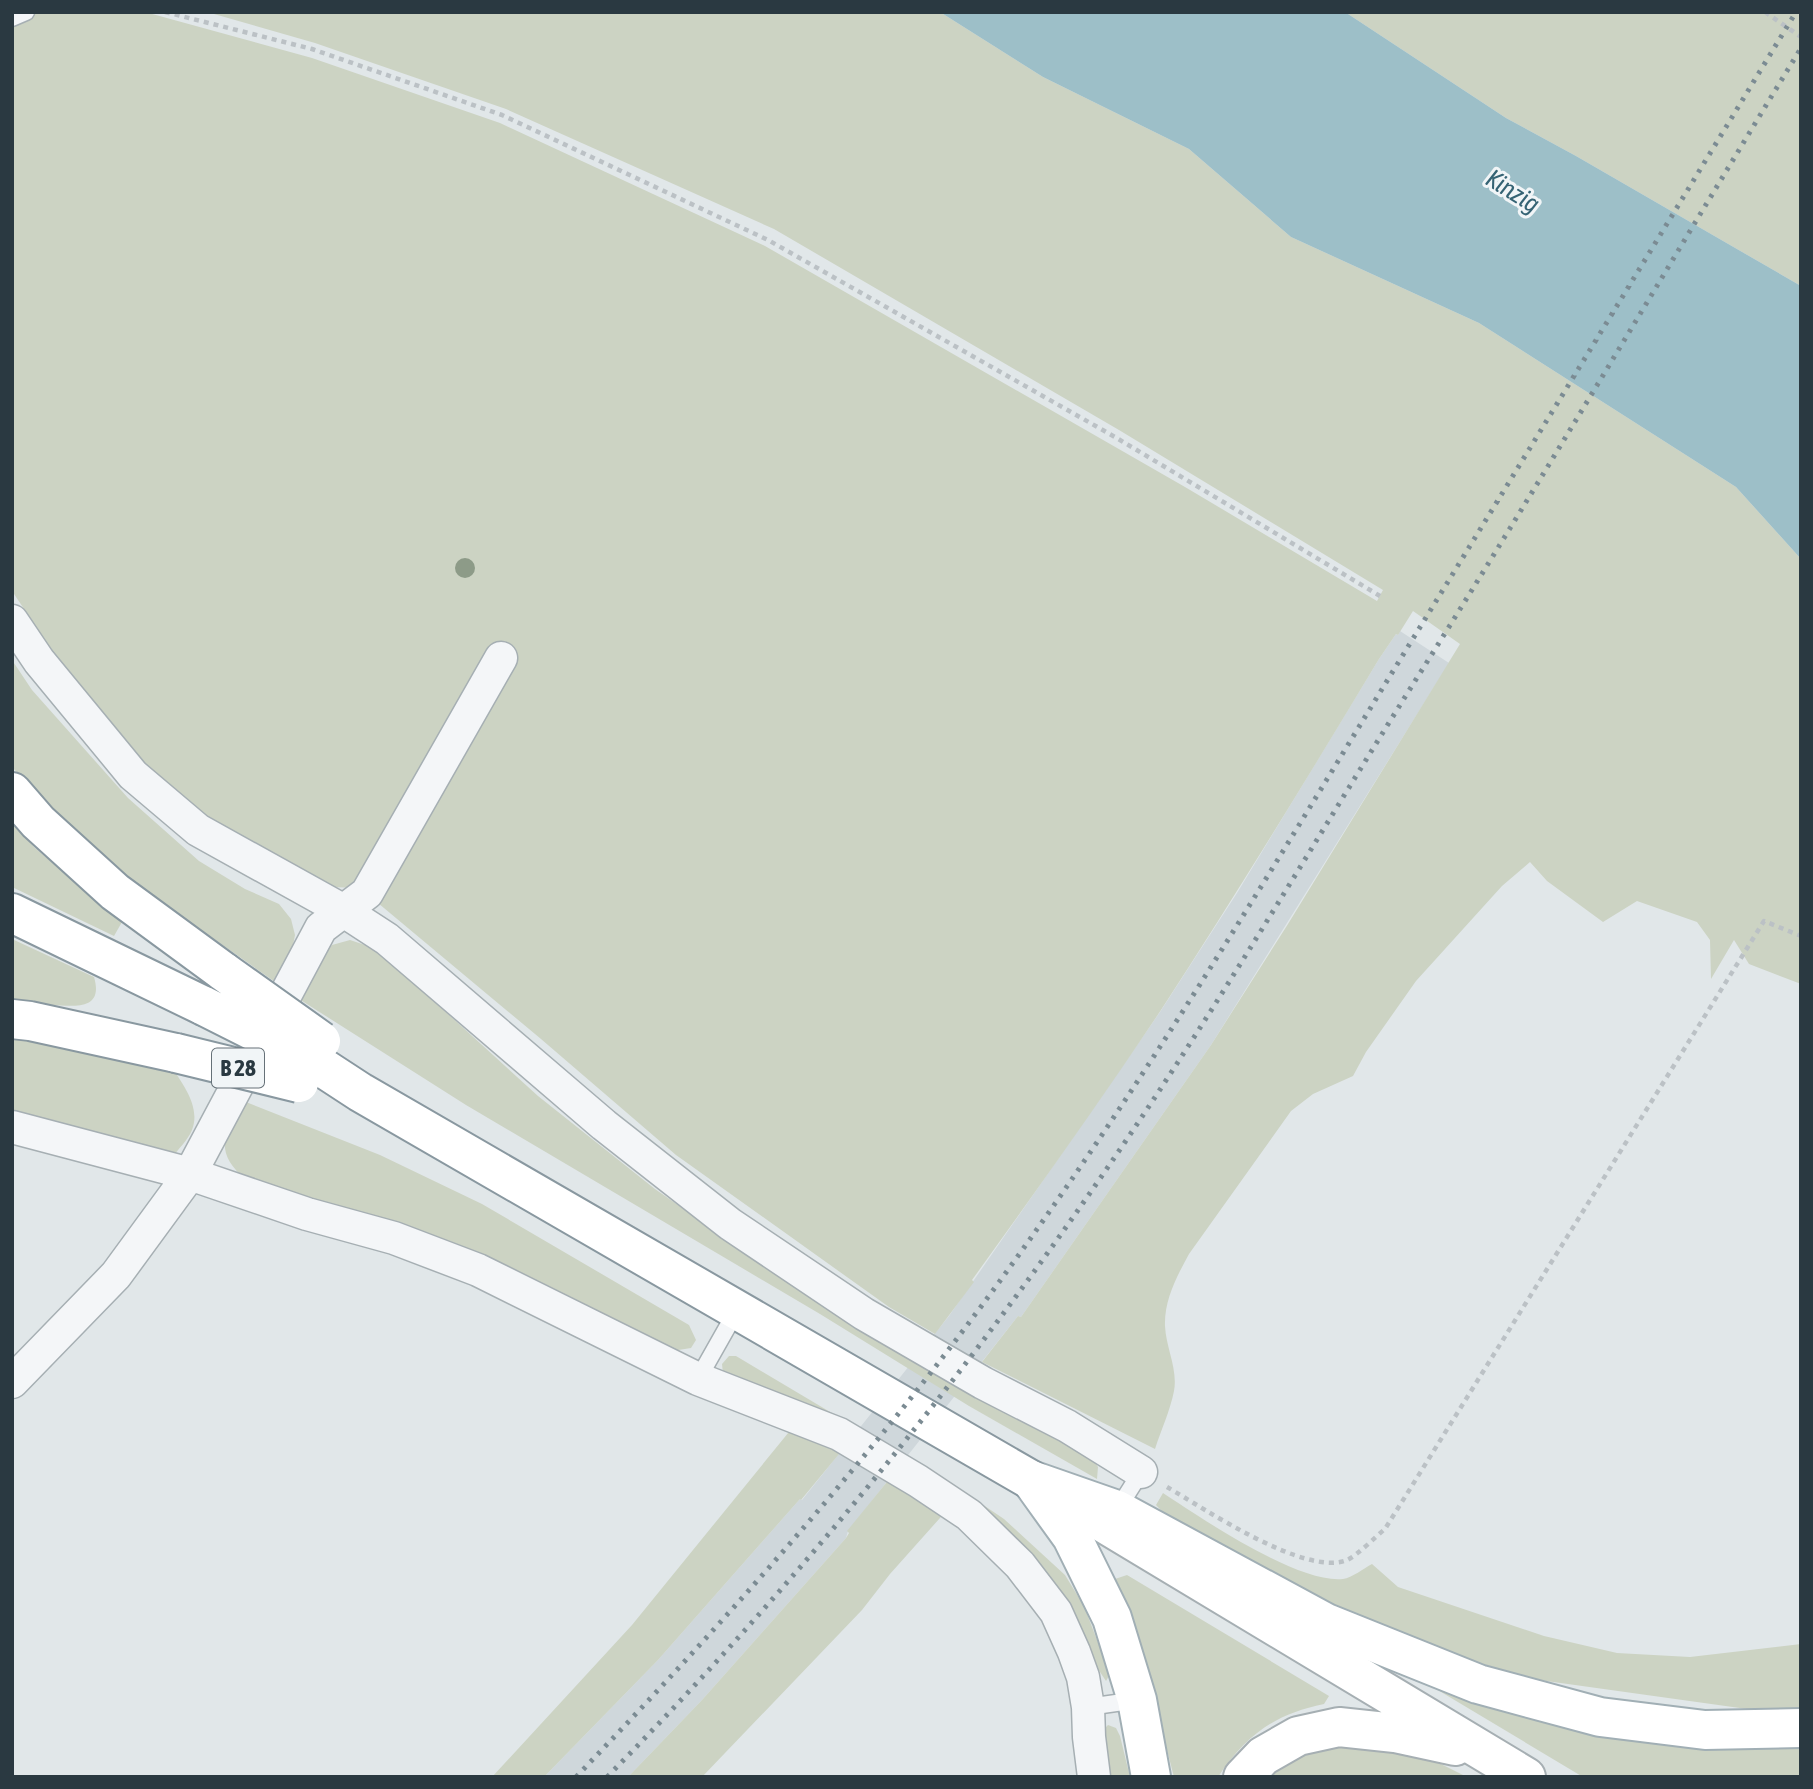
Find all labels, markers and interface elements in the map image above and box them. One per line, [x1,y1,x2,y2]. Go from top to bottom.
water label: Kinzig [1481,163,1545,219]
road number: B 28 [212,1049,264,1088]

